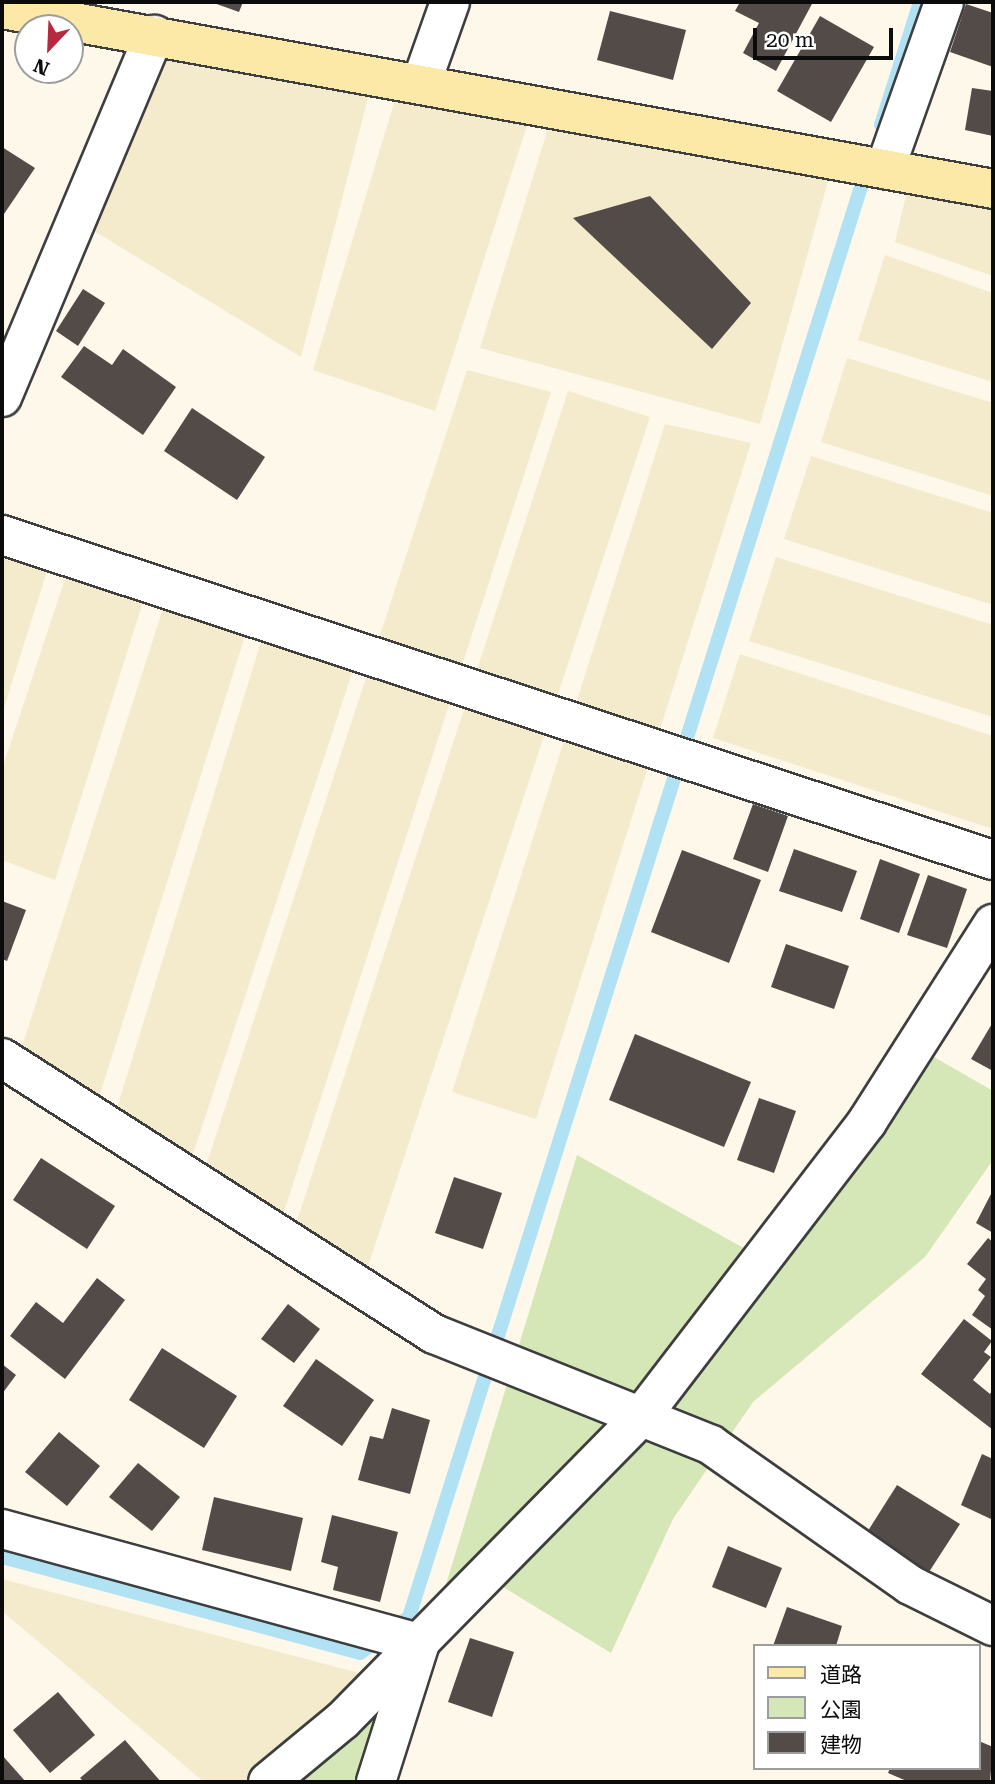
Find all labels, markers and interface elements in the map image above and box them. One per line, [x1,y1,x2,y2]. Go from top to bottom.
north arrow [14,14,84,84]
scale bar [757,14,897,58]
text: 20 m [766,28,814,52]
text: N [30,54,53,80]
legend [754,1644,981,1770]
text: 道路 [820,1663,862,1687]
text: 公園 [820,1698,862,1722]
text: 建物 [820,1733,862,1757]

